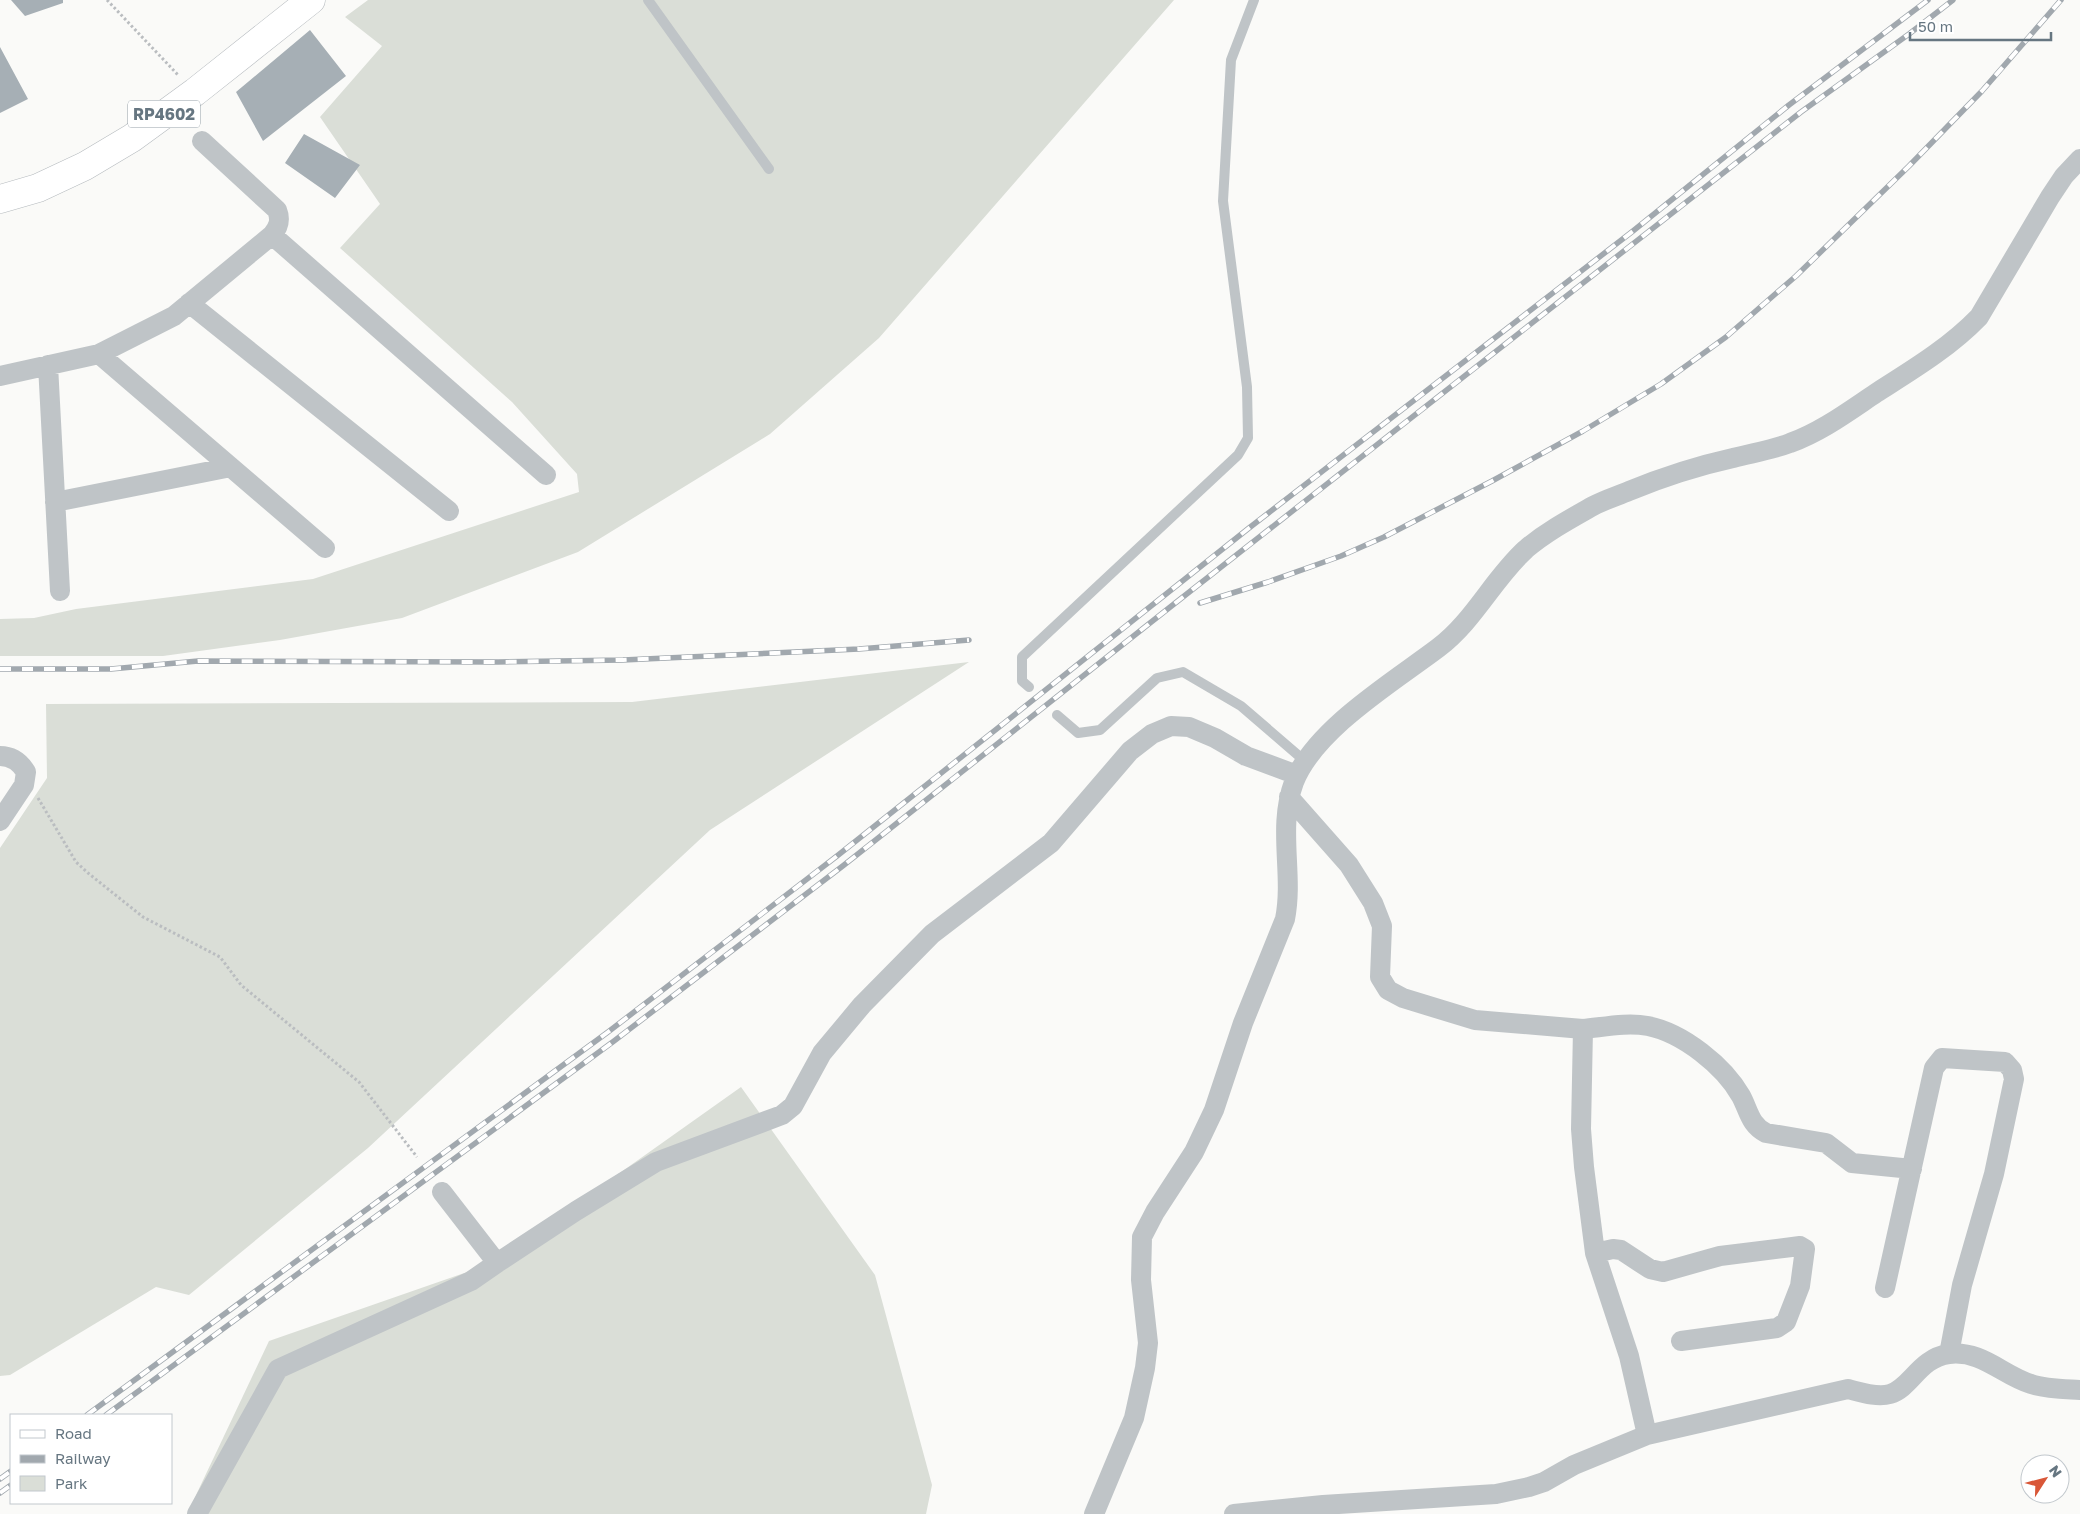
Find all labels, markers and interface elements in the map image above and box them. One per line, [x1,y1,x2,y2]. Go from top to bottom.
scale bar [1910,10,2051,42]
text: 50 m [1918,17,1953,35]
road number: RP4602 [128,100,200,128]
legend [10,1414,172,1504]
text: Road [55,1424,92,1442]
text: Railway [55,1449,111,1467]
north arrow [2020,1454,2070,1504]
text: N [2046,1462,2066,1480]
text: Park [55,1474,88,1492]

